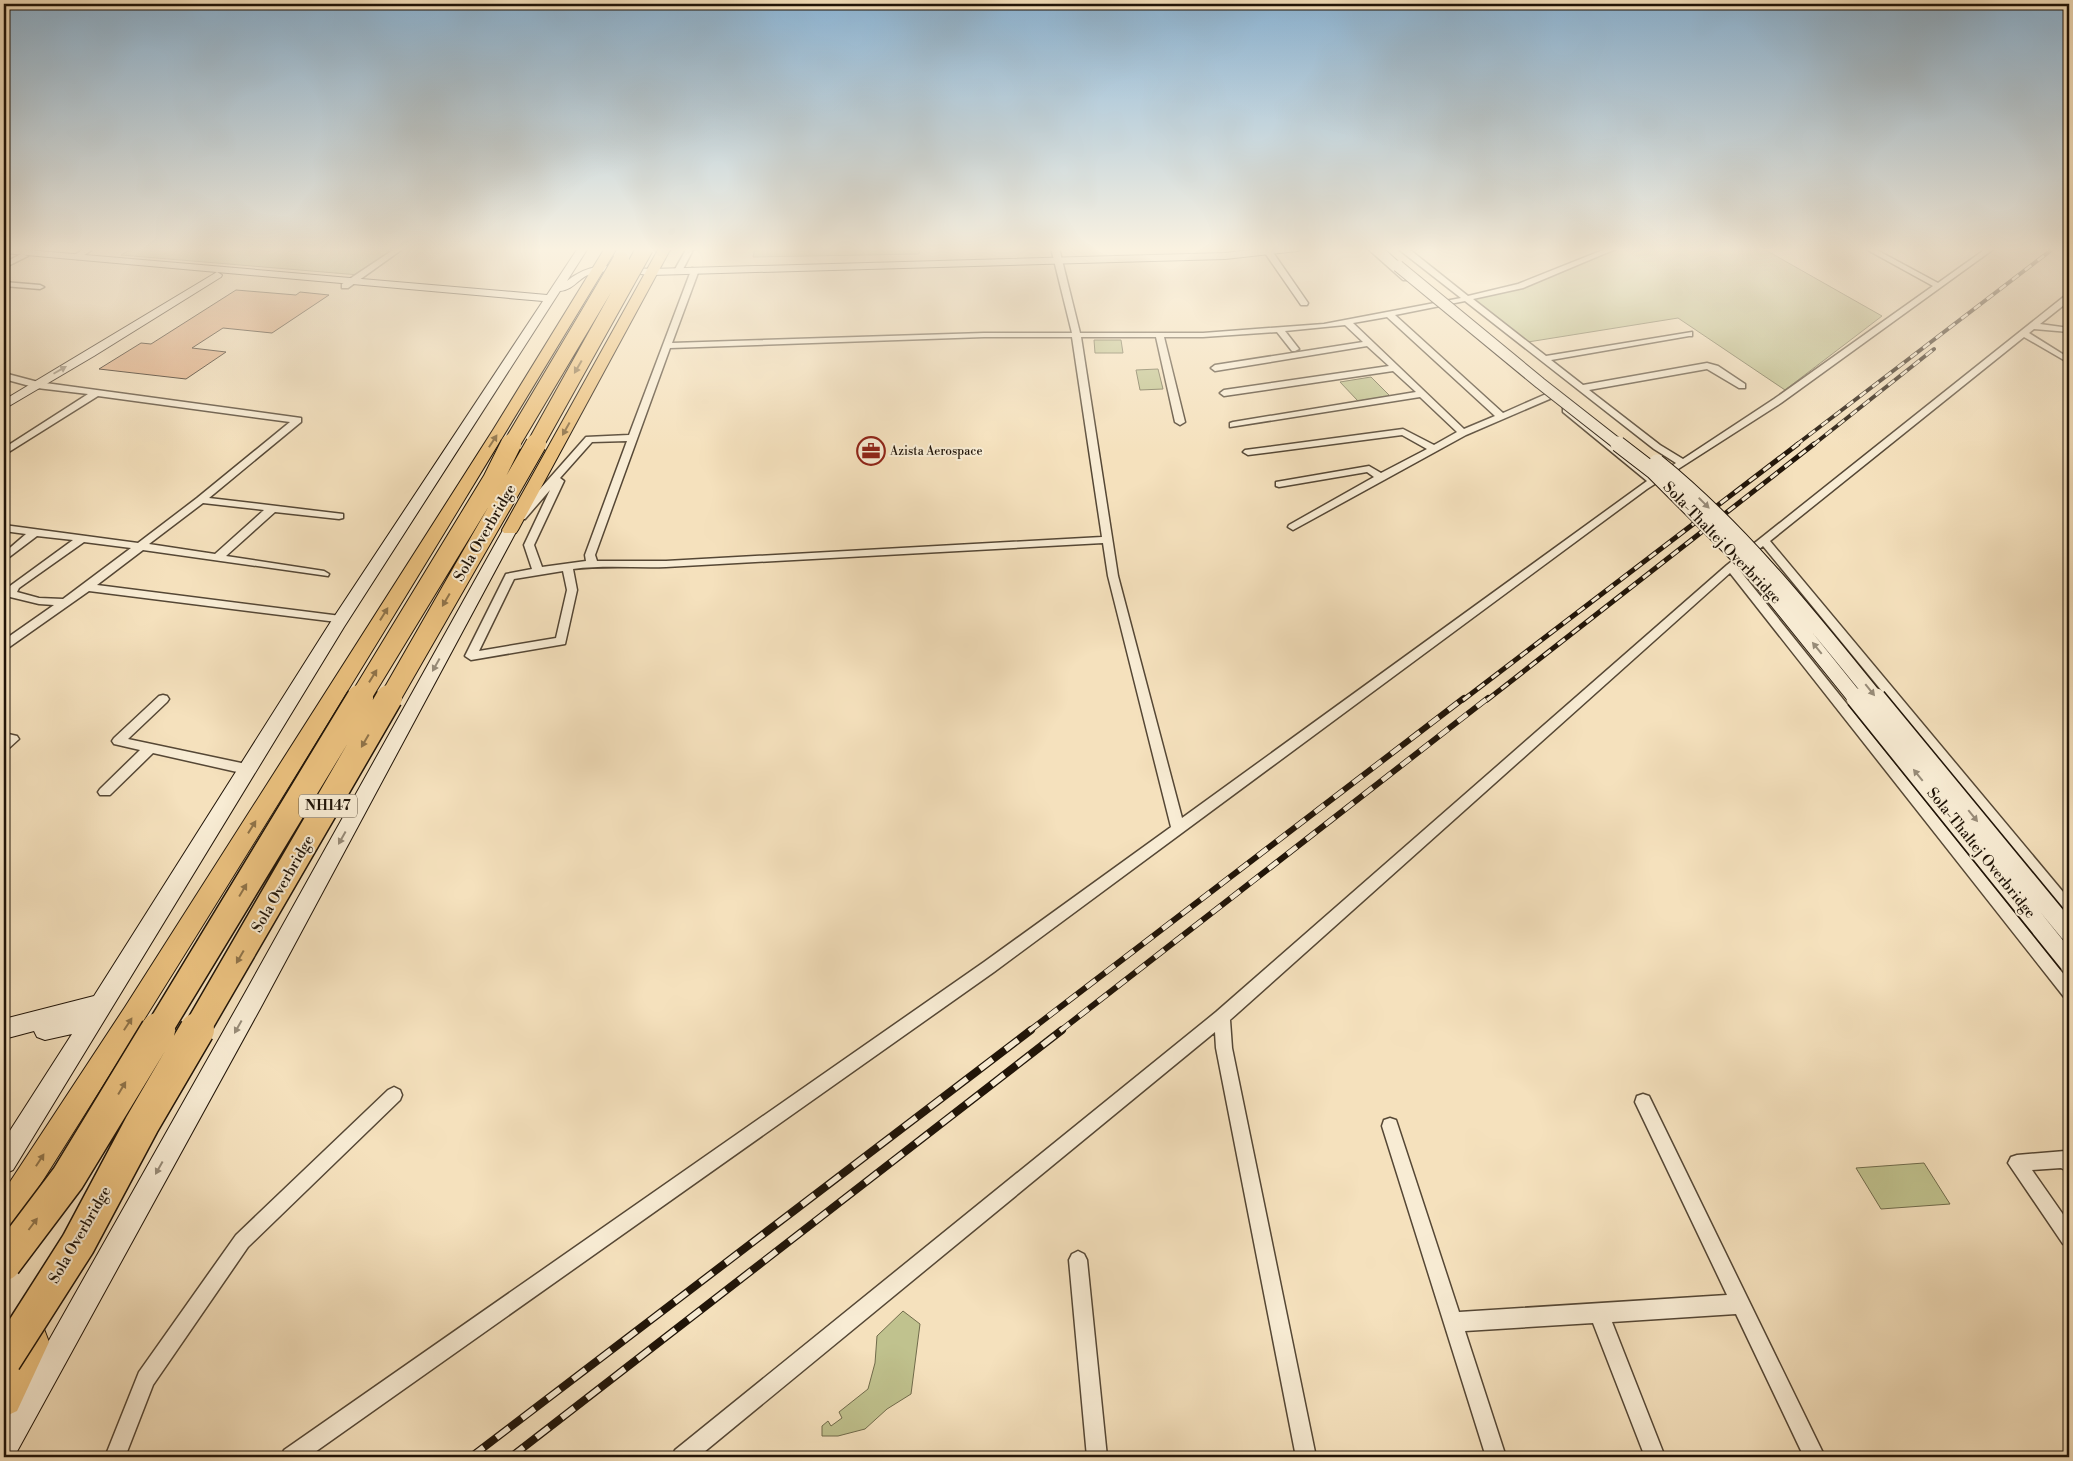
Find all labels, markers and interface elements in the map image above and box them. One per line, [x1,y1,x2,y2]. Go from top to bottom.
one-way arrow [573,360,582,373]
one-way arrow [54,365,67,374]
one-way arrow [562,423,571,436]
one-way arrow [489,434,498,448]
office icon: Azista Aerospace [856,436,886,466]
place label: Azista Aerospace [889,444,982,459]
street label: Sola-Thaltej Overbridge [1659,478,1785,608]
street label: Sola Overbridge [450,481,520,585]
one-way arrow [1698,497,1710,509]
one-way arrow [442,593,451,606]
one-way arrow [379,608,388,621]
one-way arrow [1811,642,1822,655]
one-way arrow [432,658,441,671]
one-way arrow [369,670,378,683]
one-way arrow [1865,683,1876,696]
one-way arrow [361,734,370,747]
one-way arrow [1913,769,1924,782]
street label: Sola-Thaltej Overbridge [1922,784,2040,922]
road number: NH147 [299,794,357,818]
one-way arrow [1968,809,1979,822]
one-way arrow [247,820,256,833]
one-way arrow [338,831,346,845]
street label: Sola Overbridge [248,832,318,936]
one-way arrow [238,883,248,896]
one-way arrow [236,949,244,964]
one-way arrow [123,1017,133,1030]
one-way arrow [234,1020,243,1033]
one-way arrow [118,1082,127,1095]
one-way arrow [35,1153,45,1167]
one-way arrow [155,1161,163,1176]
street label: Sola Overbridge [45,1183,115,1287]
one-way arrow [28,1217,38,1231]

